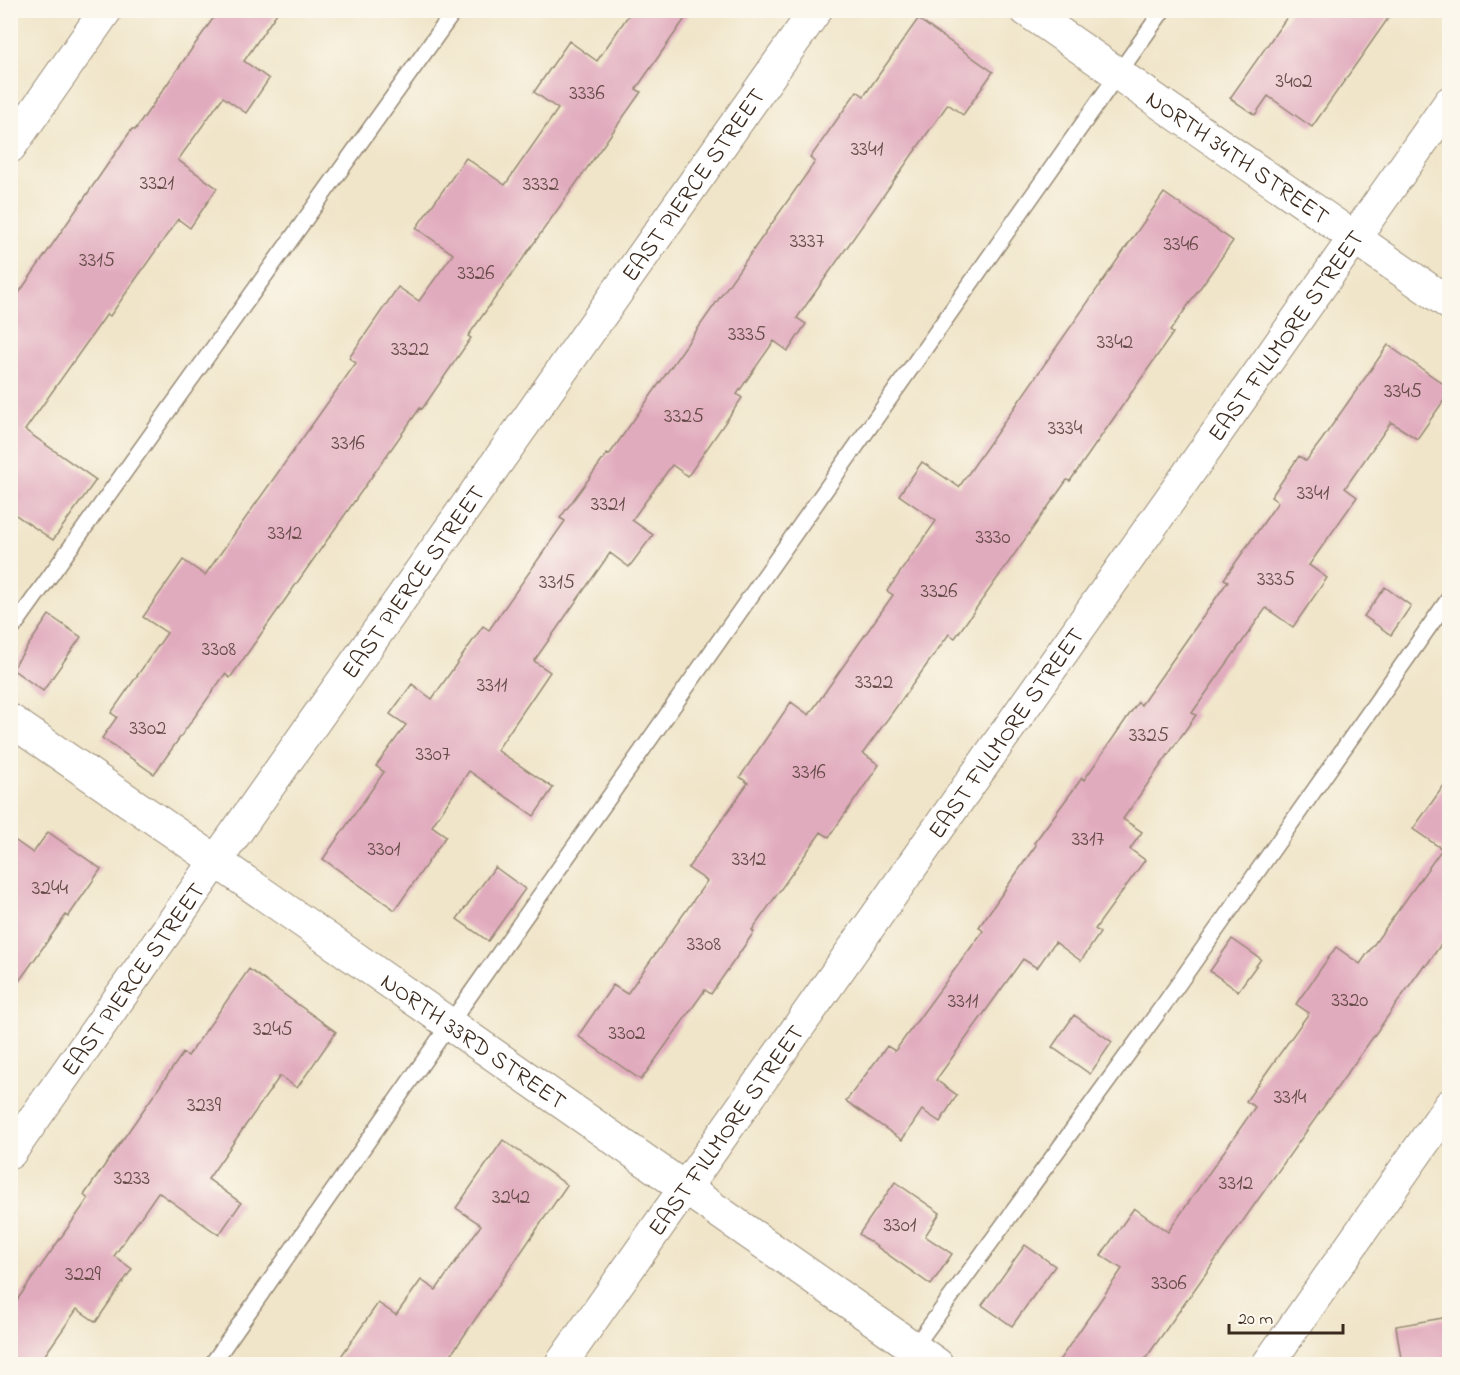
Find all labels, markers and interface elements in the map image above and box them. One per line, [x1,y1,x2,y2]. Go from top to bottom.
house number: 3402 [1276,67,1312,97]
house number: 3336 [569,79,605,109]
street label: EAST PIERCE STREET [614,82,776,290]
street label: NORTH 34TH STREET [1138,83,1336,235]
house number: 3341 [851,135,884,165]
house number: 3321 [140,169,175,199]
house number: 3332 [523,170,559,200]
street label: EAST FILLMORE STREET [1201,224,1374,450]
house number: 3337 [790,227,825,257]
house number: 3346 [1163,230,1199,260]
house number: 3315 [79,246,115,276]
house number: 3326 [457,259,495,289]
house number: 3335 [728,320,766,350]
house number: 3342 [1097,328,1133,358]
house number: 3322 [391,335,429,365]
house number: 3345 [1384,377,1422,407]
house number: 3325 [664,402,704,432]
house number: 3334 [1048,414,1083,444]
house number: 3316 [331,429,365,459]
street label: EAST PIERCE STREET [334,479,496,687]
house number: 3341 [1297,479,1330,509]
house number: 3321 [591,490,626,520]
house number: 3312 [268,519,302,549]
house number: 3330 [975,523,1011,553]
house number: 3335 [1257,565,1295,595]
house number: 3315 [539,568,575,598]
house number: 3326 [920,577,958,607]
street label: EAST FILLMORE STREET [921,621,1095,847]
house number: 3308 [202,635,236,665]
house number: 3322 [855,668,893,698]
house number: 3311 [477,671,508,701]
house number: 3302 [130,714,166,744]
house number: 3325 [1129,721,1169,751]
house number: 3307 [415,740,451,770]
house number: 3316 [792,758,826,788]
house number: 3317 [1072,825,1105,855]
house number: 3301 [367,835,401,865]
house number: 3312 [732,845,766,875]
house number: 3244 [32,874,69,904]
street label: EAST PIERCE STREET [54,876,215,1084]
house number: 3308 [687,930,721,960]
street label: NORTH 33RD STREET [372,966,573,1120]
house number: 3320 [1332,986,1368,1016]
house number: 3311 [948,987,979,1017]
house number: 3245 [253,1015,293,1045]
house number: 3302 [609,1019,645,1049]
street label: EAST FILLMORE STREET [641,1019,815,1245]
house number: 3314 [1274,1083,1307,1113]
house number: 3239 [187,1091,222,1121]
house number: 3233 [114,1164,150,1194]
house number: 3312 [1219,1169,1253,1199]
house number: 3242 [492,1183,530,1213]
house number: 3301 [883,1211,917,1241]
house number: 3229 [65,1260,102,1290]
house number: 3306 [1151,1269,1187,1299]
scale bar [1229,1297,1343,1335]
text: 20 m [1238,1307,1273,1333]

